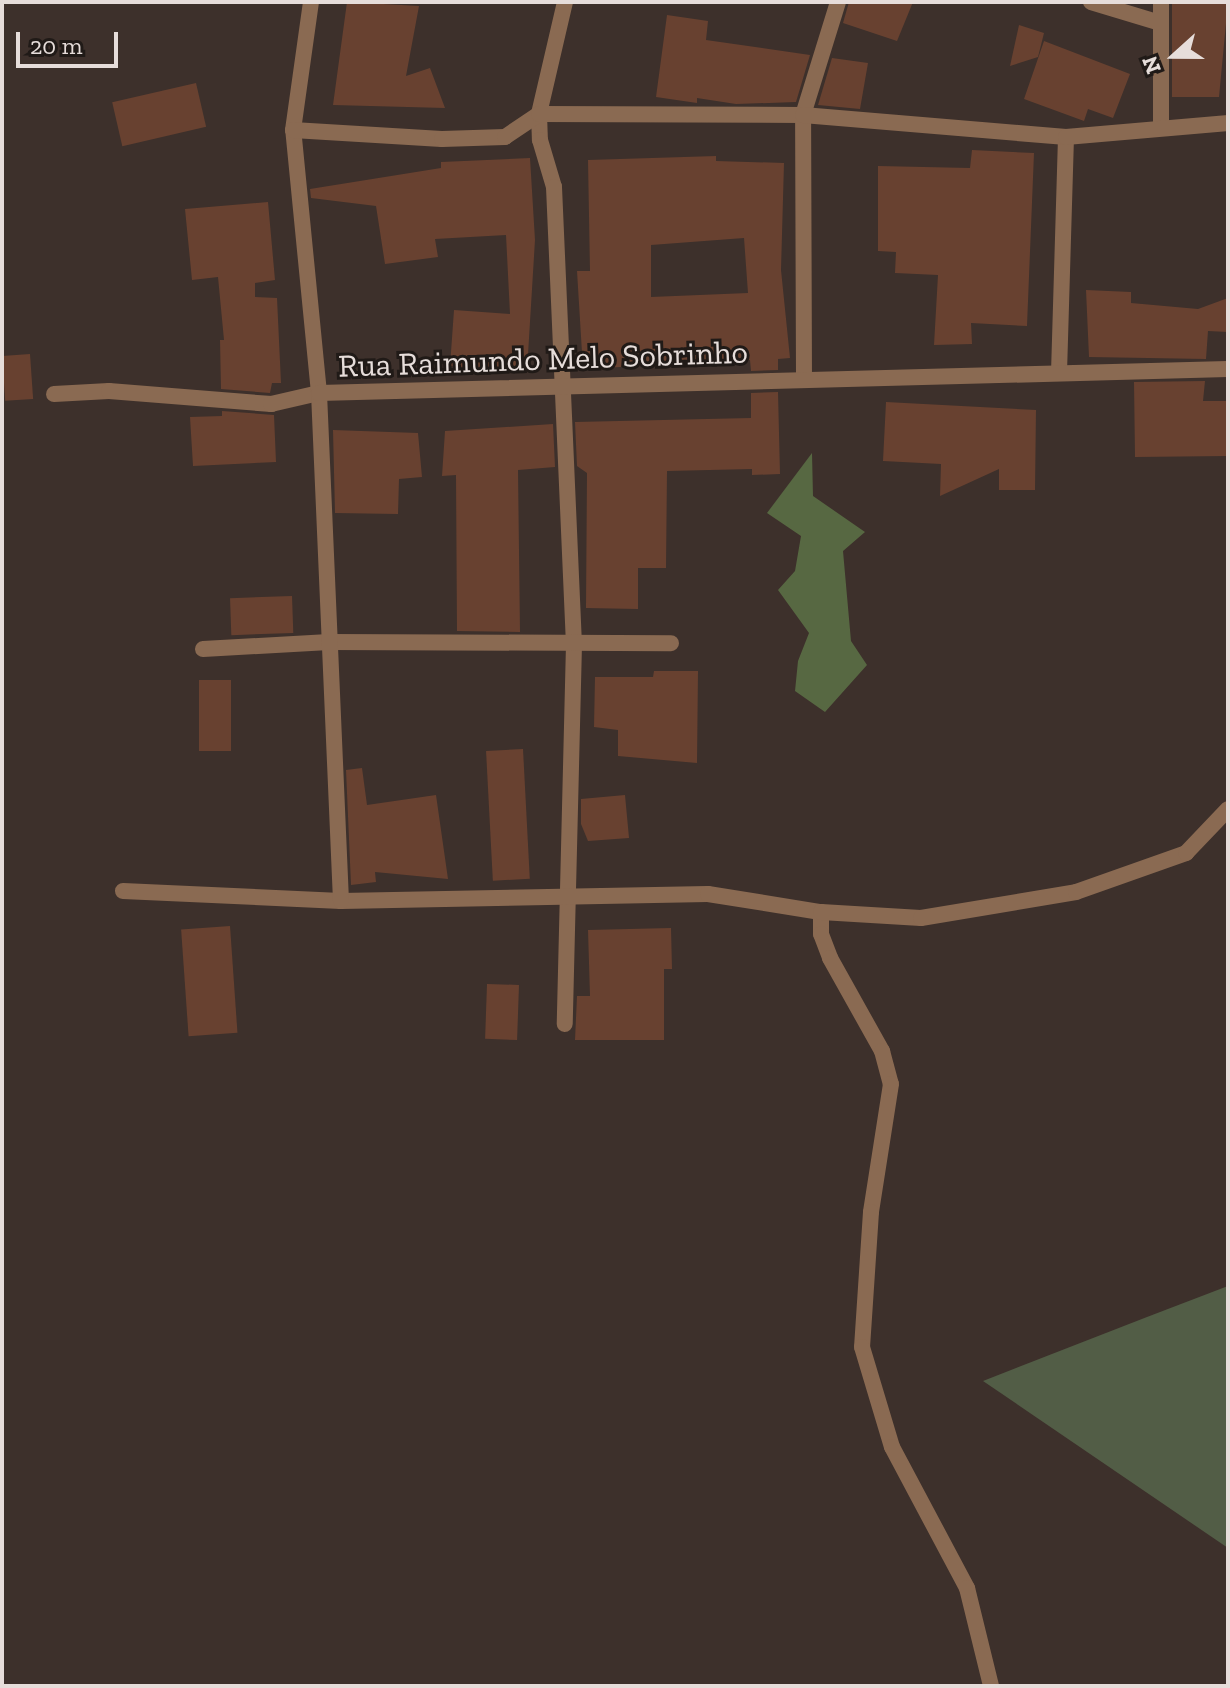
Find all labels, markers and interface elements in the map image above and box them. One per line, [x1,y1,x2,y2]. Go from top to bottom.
scale bar [20,16,122,66]
north arrow [1134,16,1214,96]
text: 20 m [30,31,82,60]
text: N [1136,52,1167,77]
street label: Rua Raimundo Melo Sobrinho [337,333,749,385]

